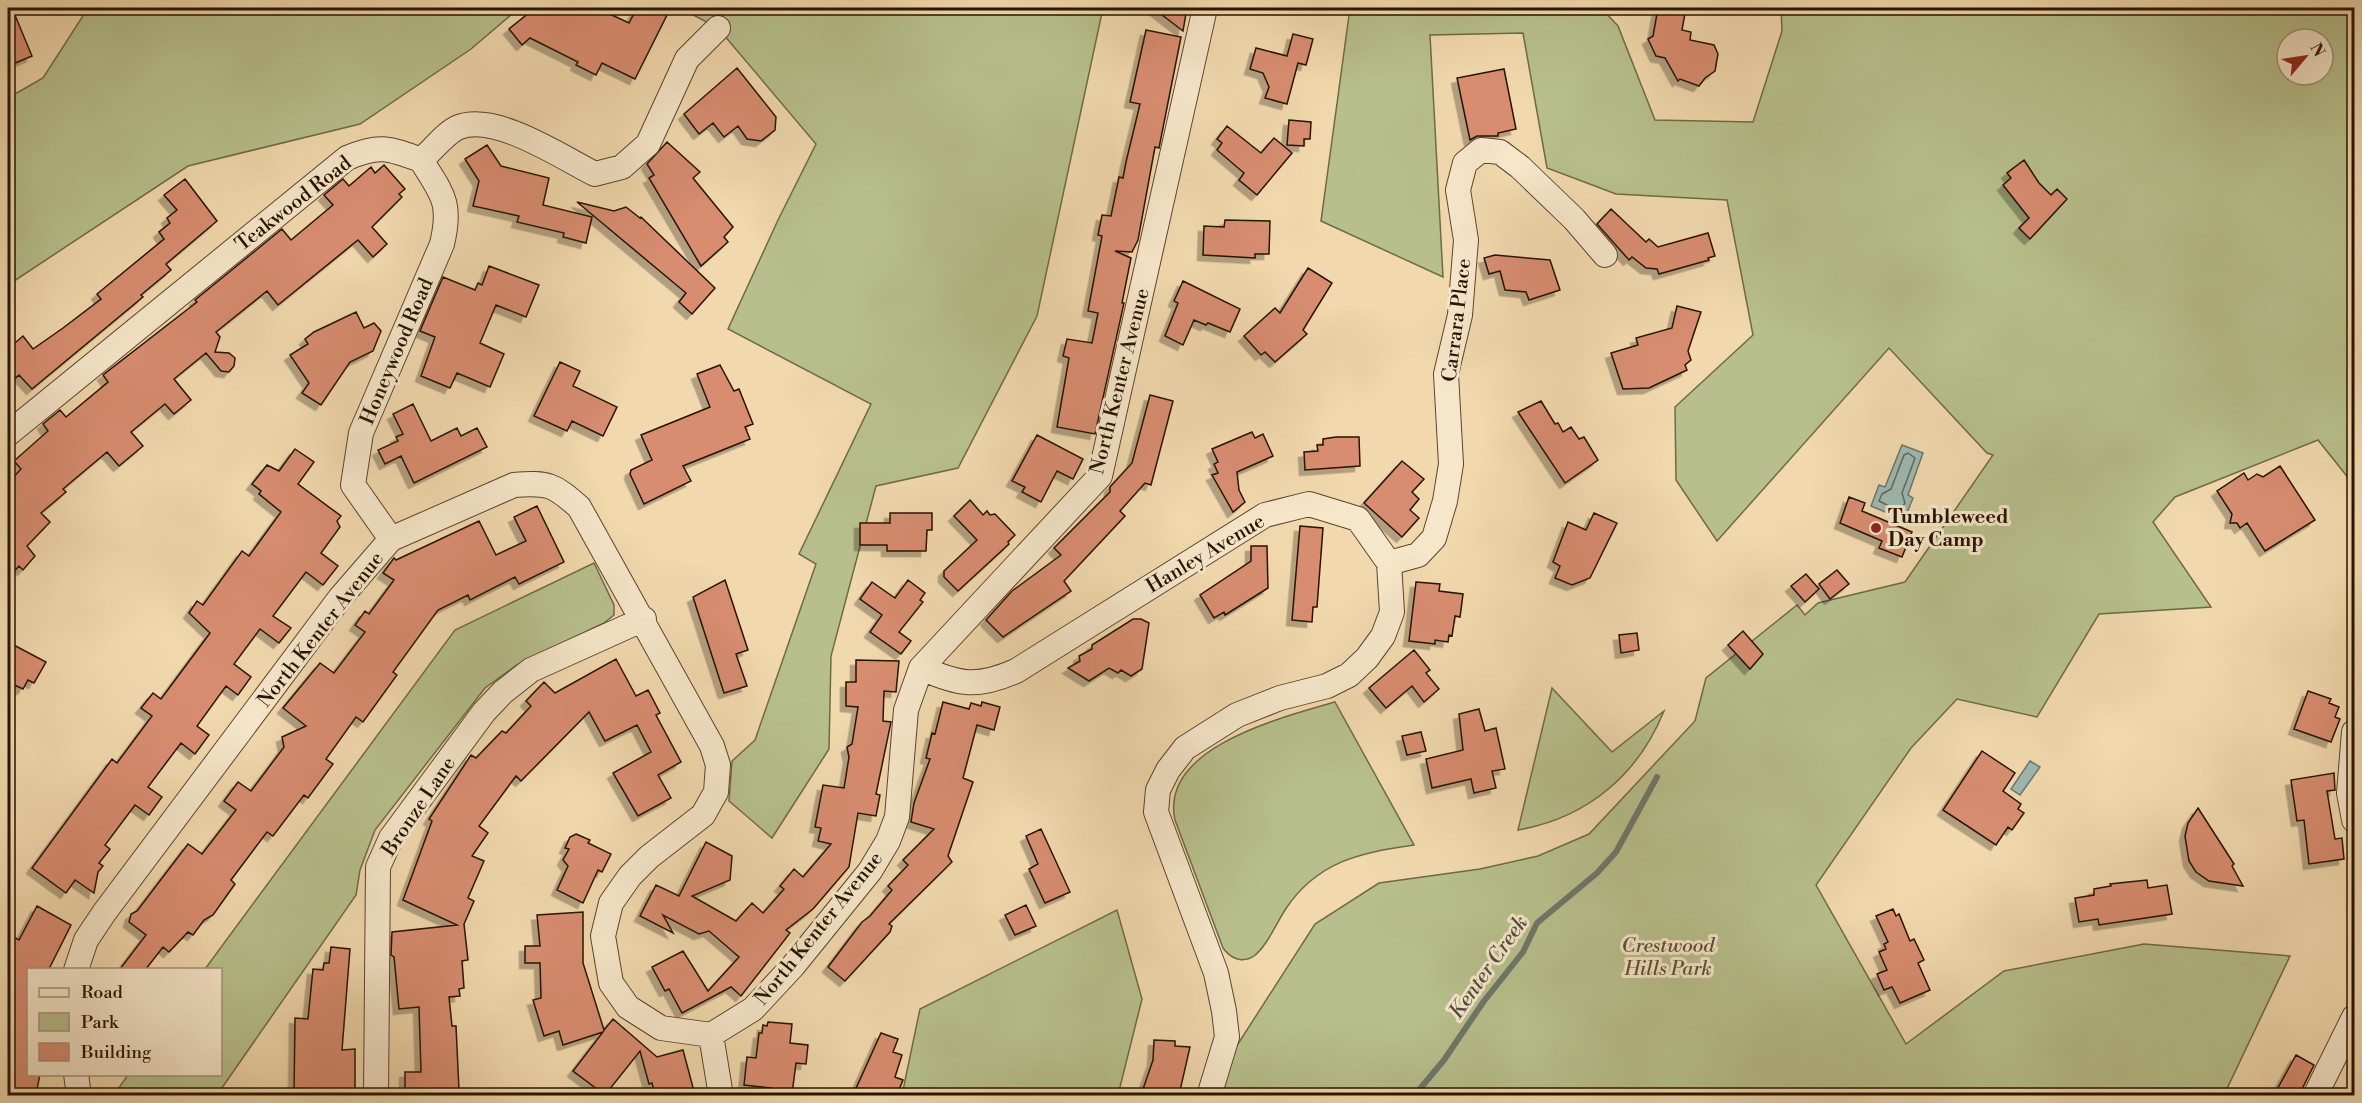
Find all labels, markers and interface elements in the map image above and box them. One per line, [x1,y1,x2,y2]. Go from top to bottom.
north arrow [2275,27,2335,87]
text: N [2305,40,2329,61]
street label: Teakwood Road [231,151,358,257]
street label: Carrara Place [1438,257,1477,383]
street label: Honeywood Road [355,274,440,429]
street label: North Kenter Avenue [1085,286,1156,477]
place label: Tumbleweed Day Camp [1888,505,2009,553]
street label: Hanley Avenue [1142,509,1270,599]
marker: Tumbleweed Day Camp [1869,521,1883,535]
street label: North Kenter Avenue [253,547,390,713]
street label: Bronze Lane [376,752,462,862]
street label: North Kenter Avenue [749,847,889,1011]
water label: Kenter Creek [1444,911,1534,1024]
park label: Crestwood Hills Park [1622,934,1715,982]
legend [27,968,222,1076]
text: Road [81,981,124,1004]
text: Park [81,1011,120,1034]
text: Building [80,1041,152,1064]

